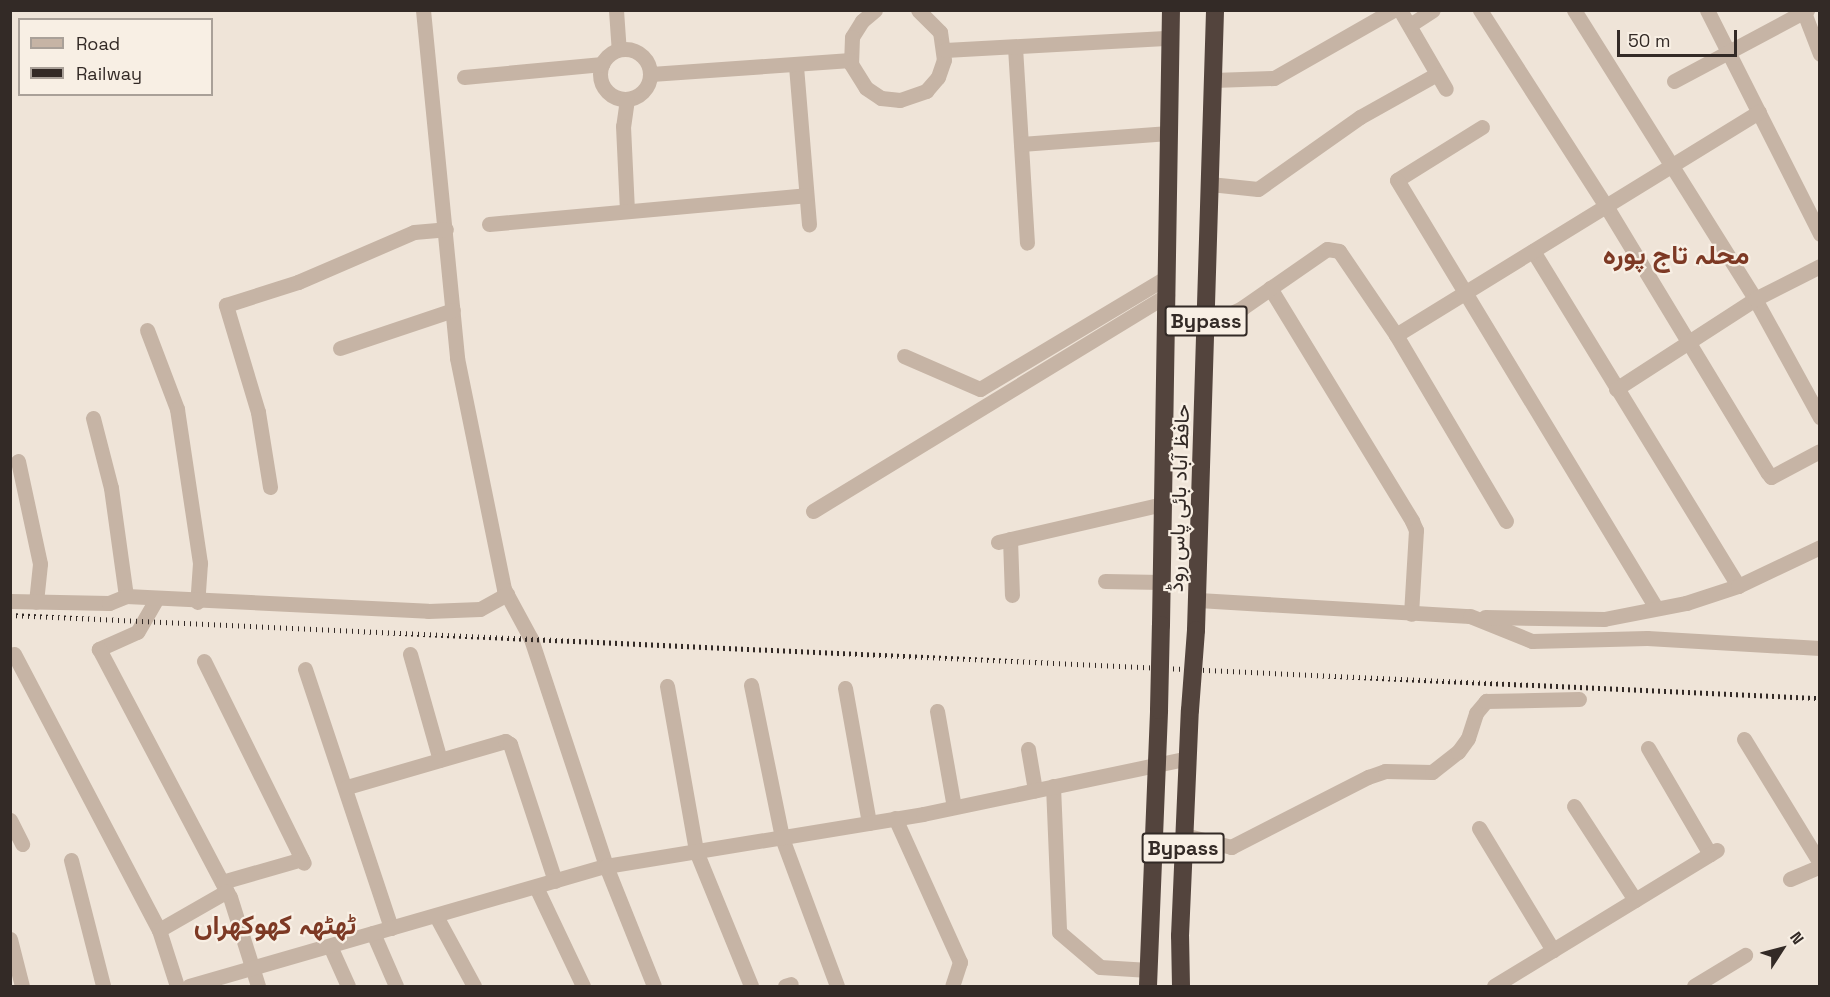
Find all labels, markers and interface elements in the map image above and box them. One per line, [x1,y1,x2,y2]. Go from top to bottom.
legend [18,18,213,96]
scale bar [1620,18,1740,56]
text: 50 m [1628,29,1670,52]
text: Road [76,32,120,55]
text: Railway [76,62,142,85]
district label: محلہ تاج پورہ [1603,239,1749,271]
road number: Bypass [1164,304,1248,338]
street label: حافظ آباد بائی پاس روڈ [1163,403,1195,593]
road number: Bypass [1141,831,1225,865]
district label: ٹھٹھہ کھوکھراں [194,909,356,941]
north arrow [1752,919,1812,979]
text: N [1785,928,1809,949]

